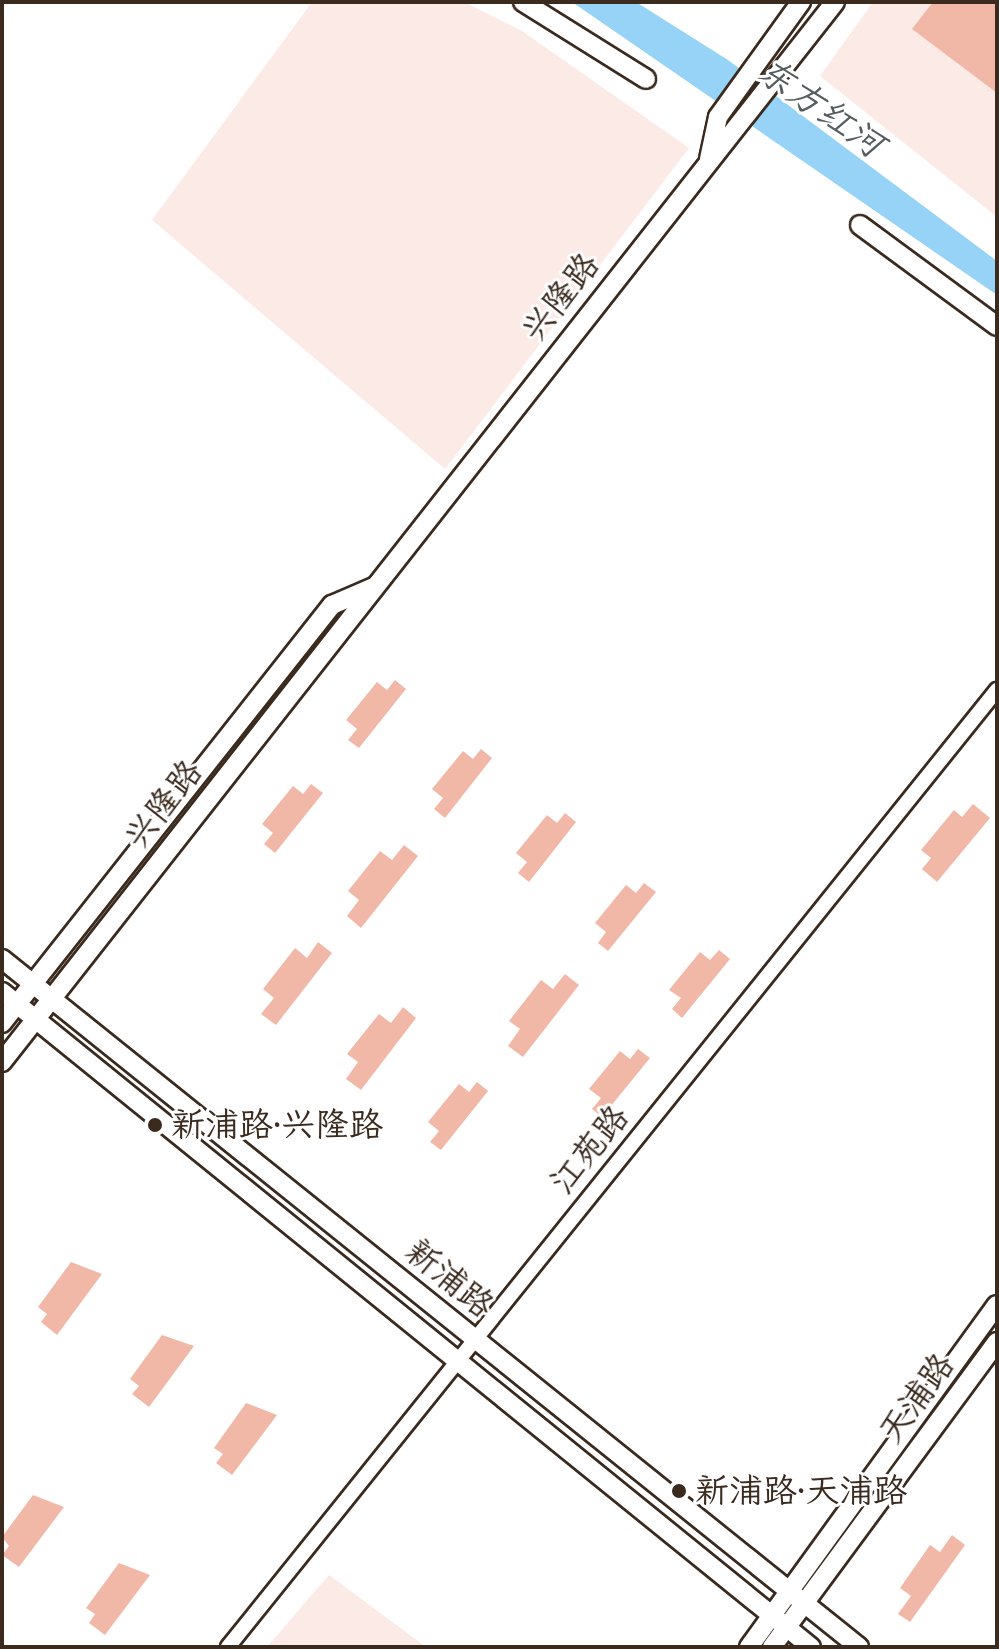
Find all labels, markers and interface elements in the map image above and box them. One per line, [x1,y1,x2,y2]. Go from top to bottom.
water label: 东方红河 [750,48,892,166]
street label: 兴隆路 [513,244,607,350]
street label: 兴隆路 [116,751,210,857]
street label: 江苑路 [541,1097,637,1201]
place label: 新浦路·兴隆路 [171,1105,383,1145]
marker: 新浦路·兴隆路 [146,1116,164,1134]
street label: 新浦路 [398,1230,502,1326]
street label: 天浦路 [870,1345,962,1451]
place label: 新浦路·天浦路 [695,1471,907,1511]
marker: 新浦路·天浦路 [670,1482,688,1500]

